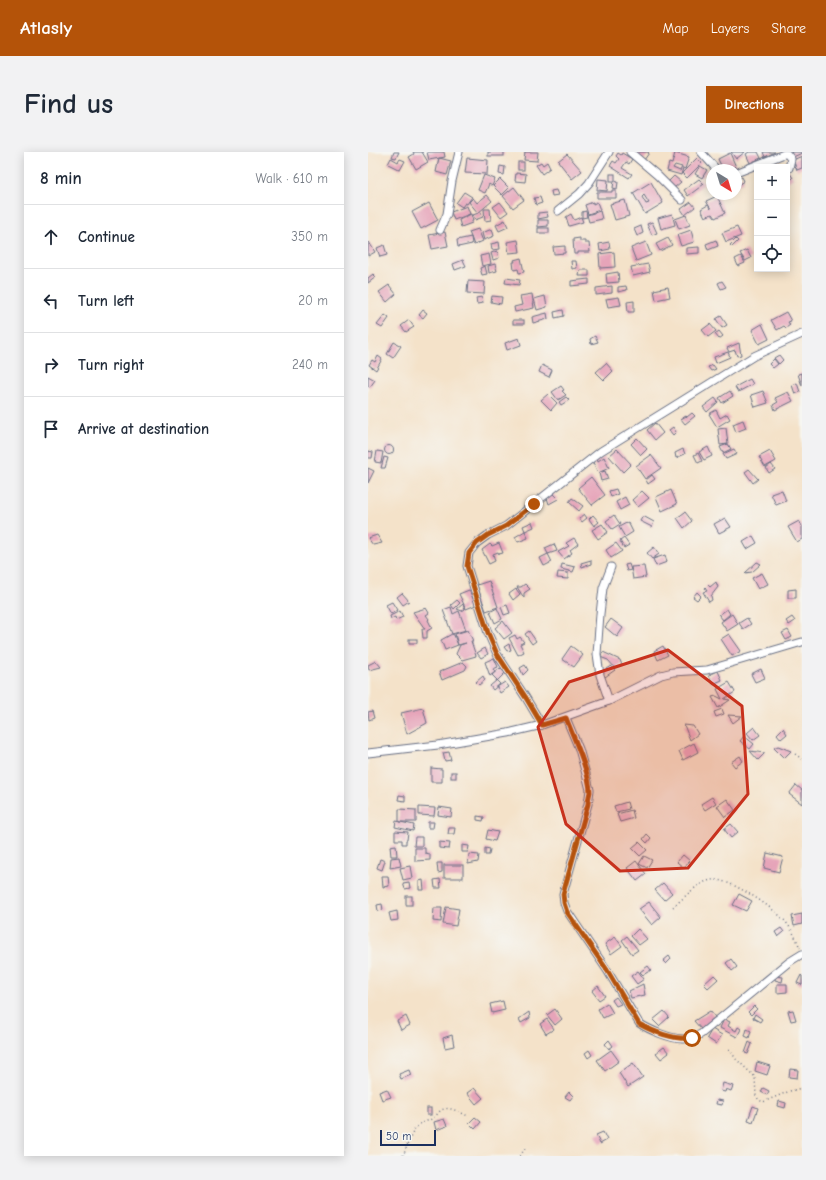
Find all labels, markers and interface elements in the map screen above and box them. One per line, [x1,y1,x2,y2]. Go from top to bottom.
text: Atlasly [20,17,72,39]
text: Map [662,20,689,37]
text: Layers [711,20,749,37]
text: Share [771,20,806,37]
button: Directions [706,86,802,123]
text: Find us [24,88,113,120]
north arrow [706,164,742,200]
map controls [754,164,790,272]
button: + [754,164,790,200]
text: 8 min [40,169,82,188]
text: Walk · 610 m [256,171,328,186]
button: − [754,200,790,236]
icon: ahead [40,226,62,248]
text: Continue [78,228,135,246]
text: 350 m [291,229,328,244]
button: locate [754,236,790,272]
icon: left [40,290,62,312]
text: Turn left [78,292,134,310]
text: 20 m [298,293,328,308]
icon: right [40,354,62,376]
text: Turn right [78,356,144,374]
text: 240 m [292,357,328,372]
icon: arrive [40,418,62,440]
text: Arrive at destination [78,420,209,438]
route end [525,495,543,513]
route start [683,1029,701,1047]
scale bar [380,1128,436,1147]
text: 50 m [386,1130,411,1143]

